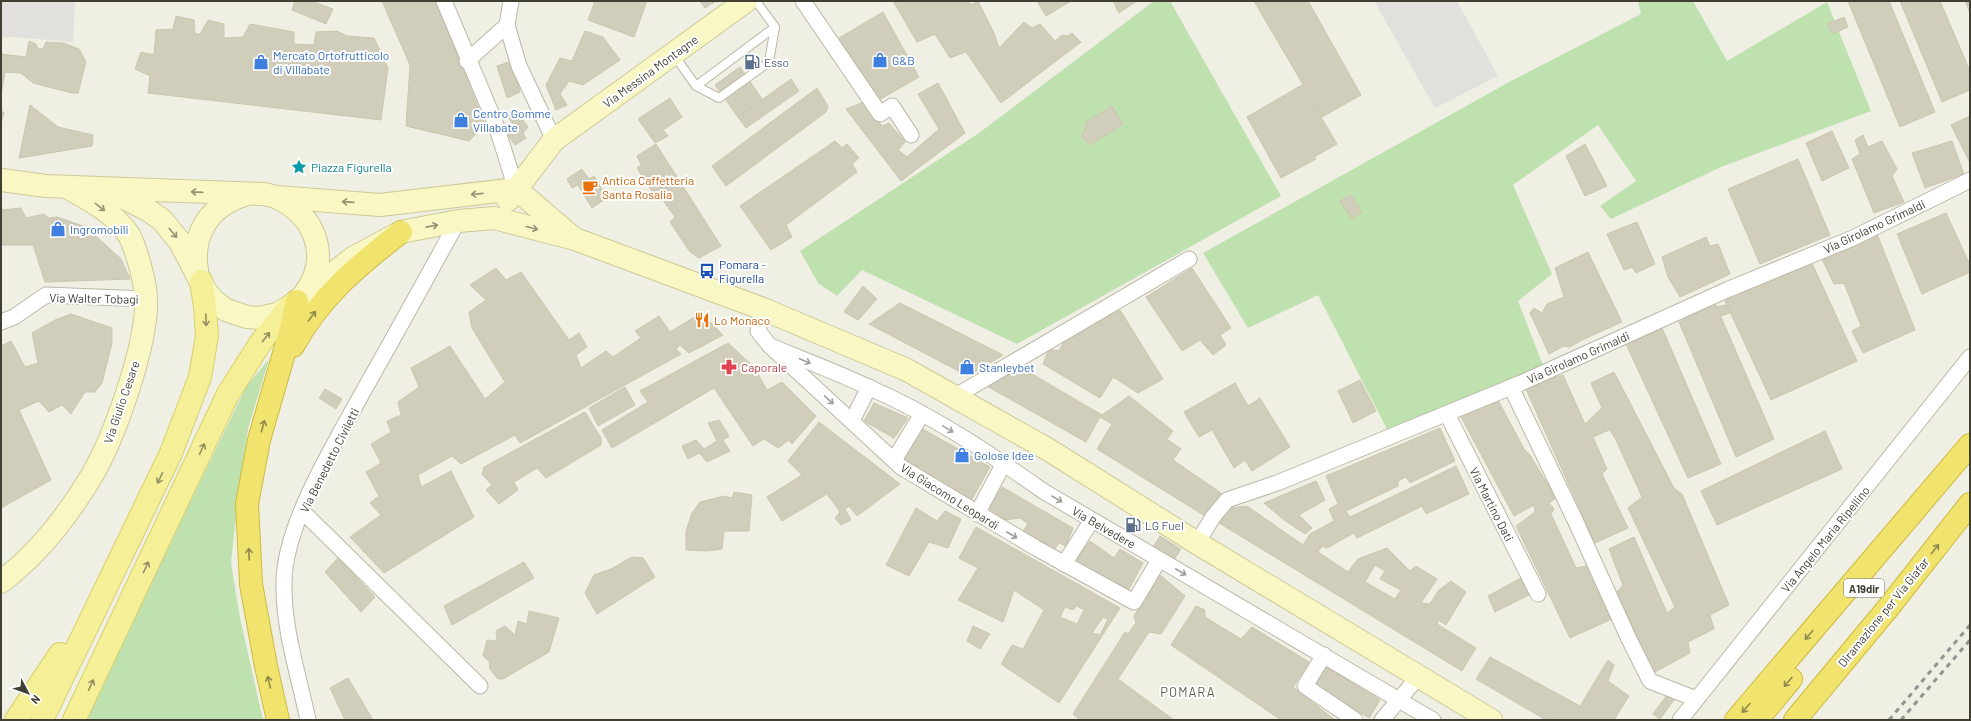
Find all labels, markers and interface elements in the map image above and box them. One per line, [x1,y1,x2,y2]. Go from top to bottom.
street label: Via Messina Montagne [600,32,700,110]
place label: Mercato Ortofrutticolo di Villabate [273,48,389,76]
shop icon: G&B [871,51,889,69]
shop icon: Mercato Ortofrutticolo di Villabate [252,53,270,71]
fuel station icon: Esso [743,53,761,71]
place label: G&B [892,53,915,67]
place label: Esso [764,55,789,69]
place label: Centro Gomme Villabate [473,106,551,134]
shop icon: Centro Gomme Villabate [452,111,470,129]
place icon: Piazza Figurella [290,158,308,176]
place label: Piazza Figurella [311,160,392,174]
place label: Antica Caffetteria Santa Rosalia [602,173,694,201]
cafe icon: Antica Caffetteria Santa Rosalia [581,178,599,196]
one-way arrow [191,188,204,196]
one-way arrow [471,190,484,198]
street label: Via Girolamo Grimaldi [1821,196,1927,256]
one-way arrow [342,199,355,206]
one-way arrow [95,203,106,211]
shop icon: Ingromobili [49,220,67,238]
one-way arrow [425,221,438,229]
place label: Ingromobili [70,222,129,236]
one-way arrow [525,225,538,232]
one-way arrow [168,228,177,238]
place label: Pomara - Figurella [719,257,766,285]
bus stop icon: Pomara - Figurella [698,262,716,280]
street label: Via Walter Tobagi [49,290,139,306]
one-way arrow [308,311,316,322]
restaurant icon: Lo Monaco [693,311,711,329]
one-way arrow [202,313,210,326]
place label: Lo Monaco [714,313,770,327]
street label: Via Girolamo Grimaldi [1525,328,1631,386]
one-way arrow [261,331,270,342]
pharmacy icon: Caporale [720,358,738,376]
one-way arrow [799,358,811,365]
shop icon: Stanleybet [958,358,976,376]
street label: Via Giulio Cesare [100,359,142,445]
place label: Caporale [741,360,787,374]
place label: Stanleybet [979,360,1035,374]
one-way arrow [824,396,834,405]
street label: Via Benedetto Civiletti [296,405,362,515]
one-way arrow [260,419,267,432]
one-way arrow [942,425,954,433]
one-way arrow [199,444,206,456]
shop icon: Golose Idee [953,446,971,464]
place label: Golose Idee [974,448,1034,462]
street label: Via Giacomo Leopardi [898,460,1002,532]
street label: Via Martino Dati [1467,464,1517,544]
one-way arrow [156,471,163,483]
street label: Via Angelo Maria Ripellino [1778,483,1872,595]
one-way arrow [1051,496,1063,504]
street label: Via Belvedere [1070,503,1138,551]
fuel station icon: LG Fuel [1124,516,1142,534]
place label: LG Fuel [1145,518,1184,532]
one-way arrow [1006,531,1018,539]
one-way arrow [1930,543,1939,554]
one-way arrow [246,548,253,561]
street label: Diramazione per Via Giafar [1835,554,1932,669]
one-way arrow [143,561,150,573]
one-way arrow [1175,569,1187,577]
road number: A19dir [1844,579,1884,597]
one-way arrow [1804,629,1813,640]
north arrow [8,673,48,713]
one-way arrow [265,676,273,689]
one-way arrow [1784,677,1793,688]
one-way arrow [88,679,95,691]
district label: POMARA [1160,684,1216,700]
text: N [29,693,43,707]
one-way arrow [1742,703,1751,714]

